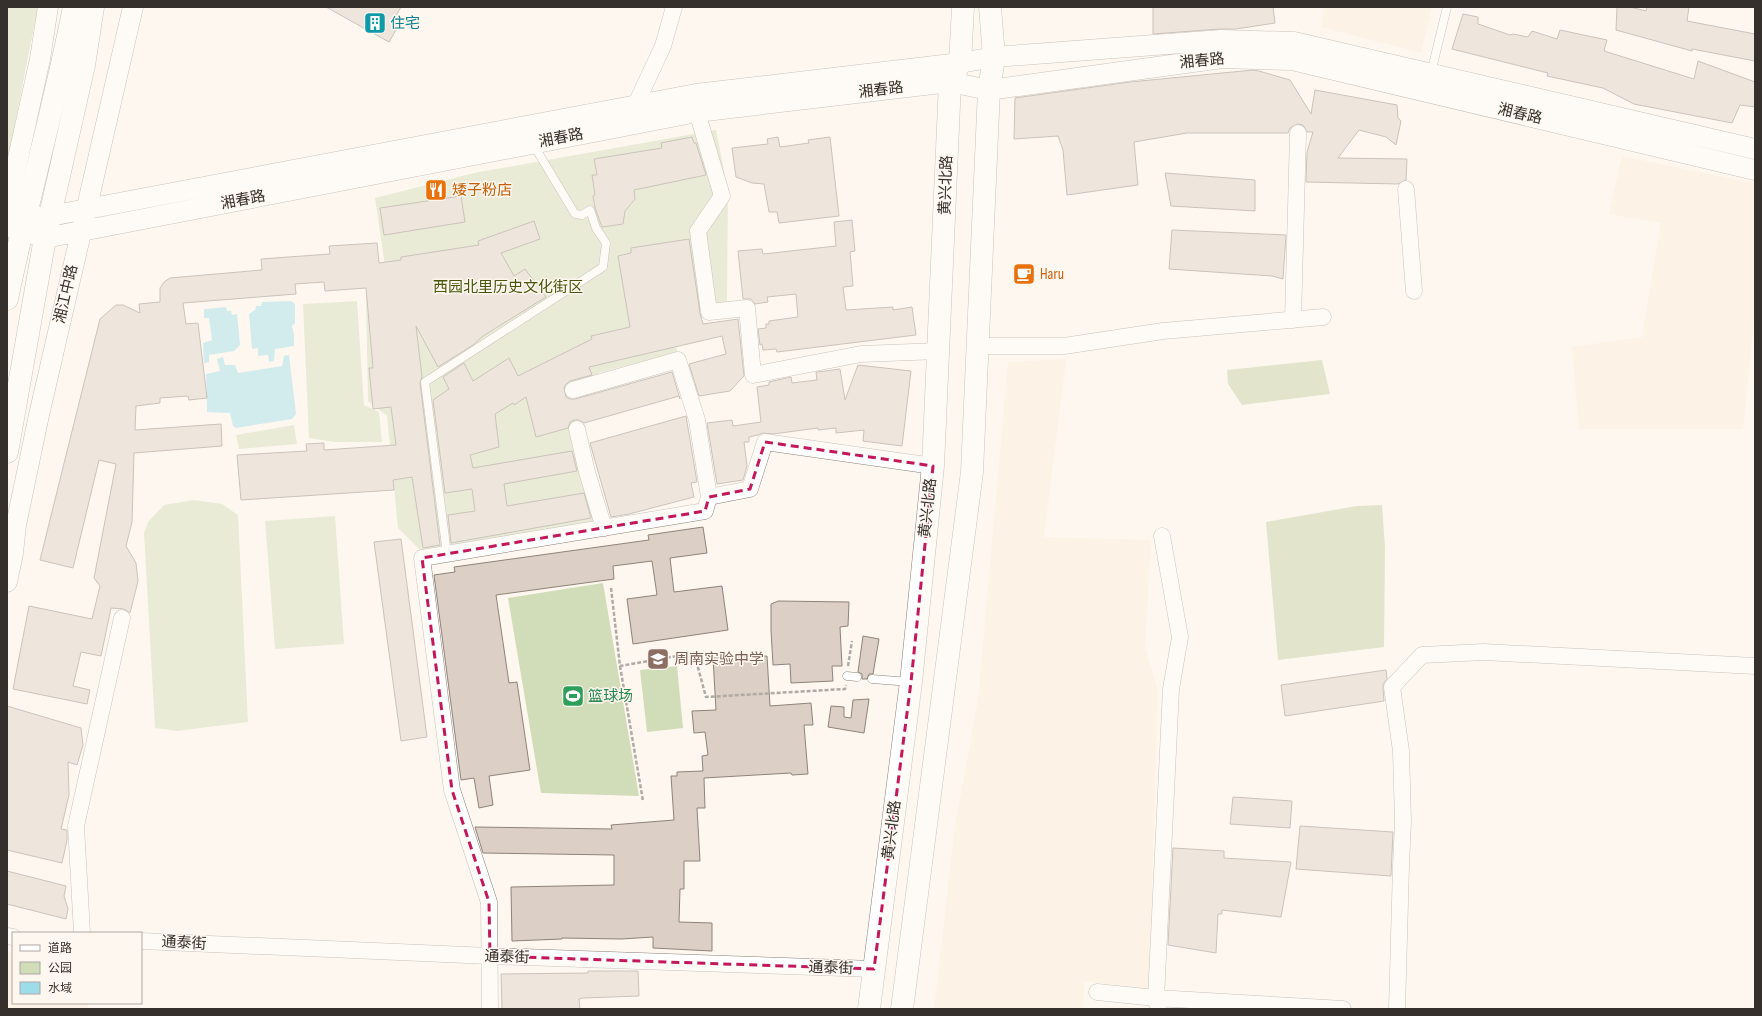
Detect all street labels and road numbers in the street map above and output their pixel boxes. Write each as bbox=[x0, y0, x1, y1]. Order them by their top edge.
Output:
street label: 湘春路 bbox=[1179, 49, 1225, 73]
street label: 湘春路 bbox=[858, 78, 904, 102]
street label: 湘春路 bbox=[1496, 100, 1544, 128]
street label: 湘春路 bbox=[537, 124, 585, 152]
street label: 黄兴北路 bbox=[935, 155, 957, 215]
street label: 湘春路 bbox=[219, 186, 267, 214]
street label: 湘江中路 bbox=[50, 263, 82, 325]
street label: 黄兴北路 bbox=[915, 477, 941, 539]
street label: 黄兴北路 bbox=[879, 799, 905, 861]
street label: 通泰街 bbox=[161, 932, 207, 954]
street label: 通泰街 bbox=[484, 947, 530, 967]
street label: 通泰街 bbox=[808, 958, 854, 978]

